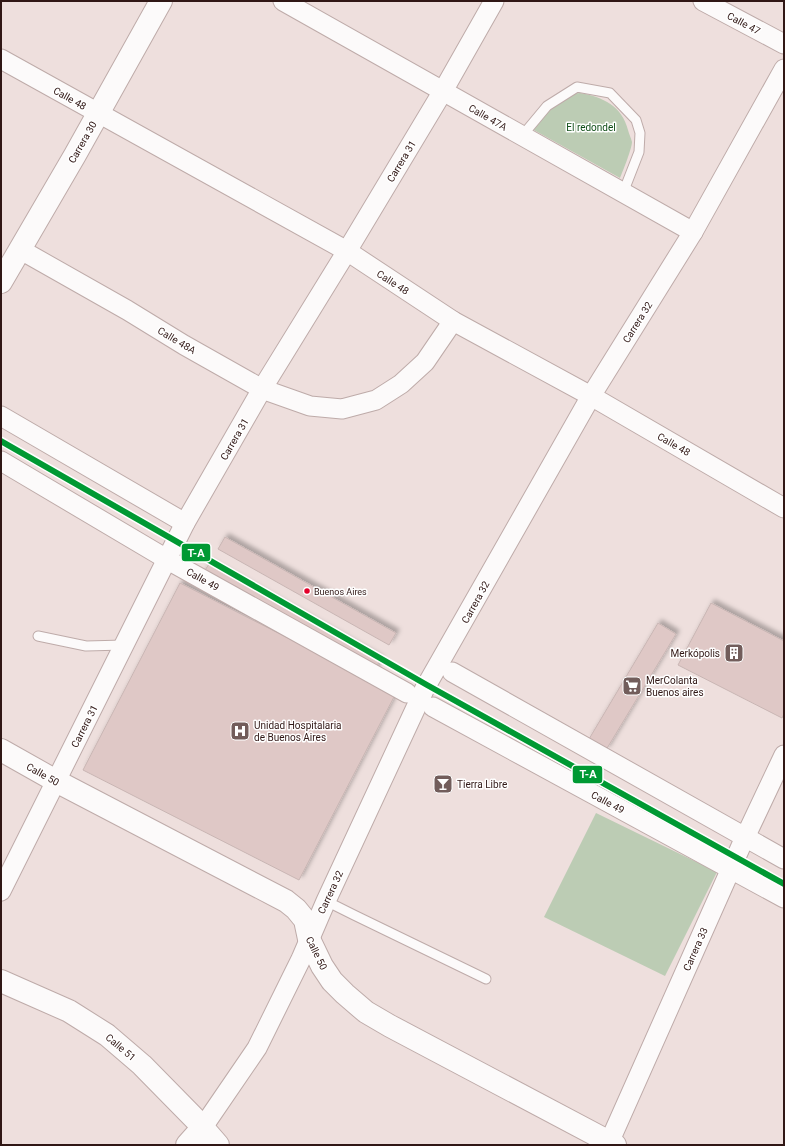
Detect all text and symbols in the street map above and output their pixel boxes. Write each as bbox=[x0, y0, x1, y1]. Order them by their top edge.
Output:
street label: Calle 47 bbox=[725, 10, 762, 37]
street label: Calle 48 bbox=[51, 85, 88, 112]
street label: Calle 47A bbox=[467, 102, 509, 133]
street label: Carrera 30 bbox=[66, 119, 99, 165]
park label: El redondel bbox=[566, 122, 616, 133]
street label: Carrera 31 bbox=[385, 139, 418, 184]
street label: Calle 48 bbox=[375, 268, 411, 297]
street label: Carrera 32 bbox=[620, 299, 655, 345]
street label: Calle 48A bbox=[156, 325, 198, 356]
street label: Carrera 31 bbox=[218, 416, 251, 462]
street label: Calle 48 bbox=[655, 431, 692, 458]
line badge: T-A bbox=[181, 543, 211, 562]
text: T-A bbox=[187, 547, 205, 560]
street label: Calle 49 bbox=[184, 566, 221, 593]
street label: Carrera 32 bbox=[459, 579, 492, 625]
marker: Buenos Aires bbox=[302, 586, 312, 596]
place label: Buenos Aires bbox=[314, 587, 367, 597]
building icon: Merkópolis bbox=[723, 642, 745, 664]
place label: Merkópolis bbox=[670, 648, 720, 659]
supermarket icon: MerColanta Buenos aires bbox=[621, 675, 643, 697]
place label: MerColanta Buenos aires bbox=[646, 675, 704, 698]
street label: Carrera 31 bbox=[69, 703, 100, 749]
hospital icon: Unidad Hospitalaria de Buenos Aires bbox=[229, 720, 251, 742]
place label: Unidad Hospitalaria de Buenos Aires bbox=[254, 720, 342, 743]
street label: Calle 50 bbox=[24, 761, 61, 788]
line badge: T-A bbox=[572, 765, 603, 784]
text: T-A bbox=[579, 768, 597, 781]
bar icon: Tierra Libre bbox=[432, 773, 454, 795]
place label: Tierra Libre bbox=[457, 779, 507, 790]
street label: Calle 49 bbox=[589, 789, 626, 816]
street label: Carrera 32 bbox=[316, 869, 345, 916]
street label: Carrera 33 bbox=[681, 926, 710, 973]
street label: Calle 50 bbox=[304, 935, 330, 972]
street label: Calle 51 bbox=[103, 1032, 138, 1063]

